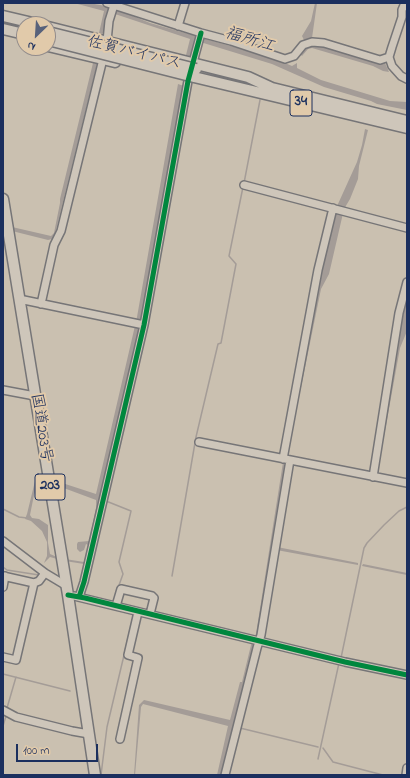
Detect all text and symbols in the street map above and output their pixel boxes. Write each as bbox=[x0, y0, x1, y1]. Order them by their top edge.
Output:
north arrow bbox=[16, 16, 56, 56]
water label: 福所江 bbox=[222, 24, 276, 58]
street label: 佐賀バイパス bbox=[85, 33, 183, 75]
text: N bbox=[25, 37, 38, 55]
road number: 34 bbox=[290, 90, 312, 116]
street label: 国道203号 bbox=[25, 392, 55, 464]
road number: 203 bbox=[35, 474, 65, 500]
scale bar bbox=[18, 736, 100, 762]
text: 100 m bbox=[23, 742, 50, 760]

